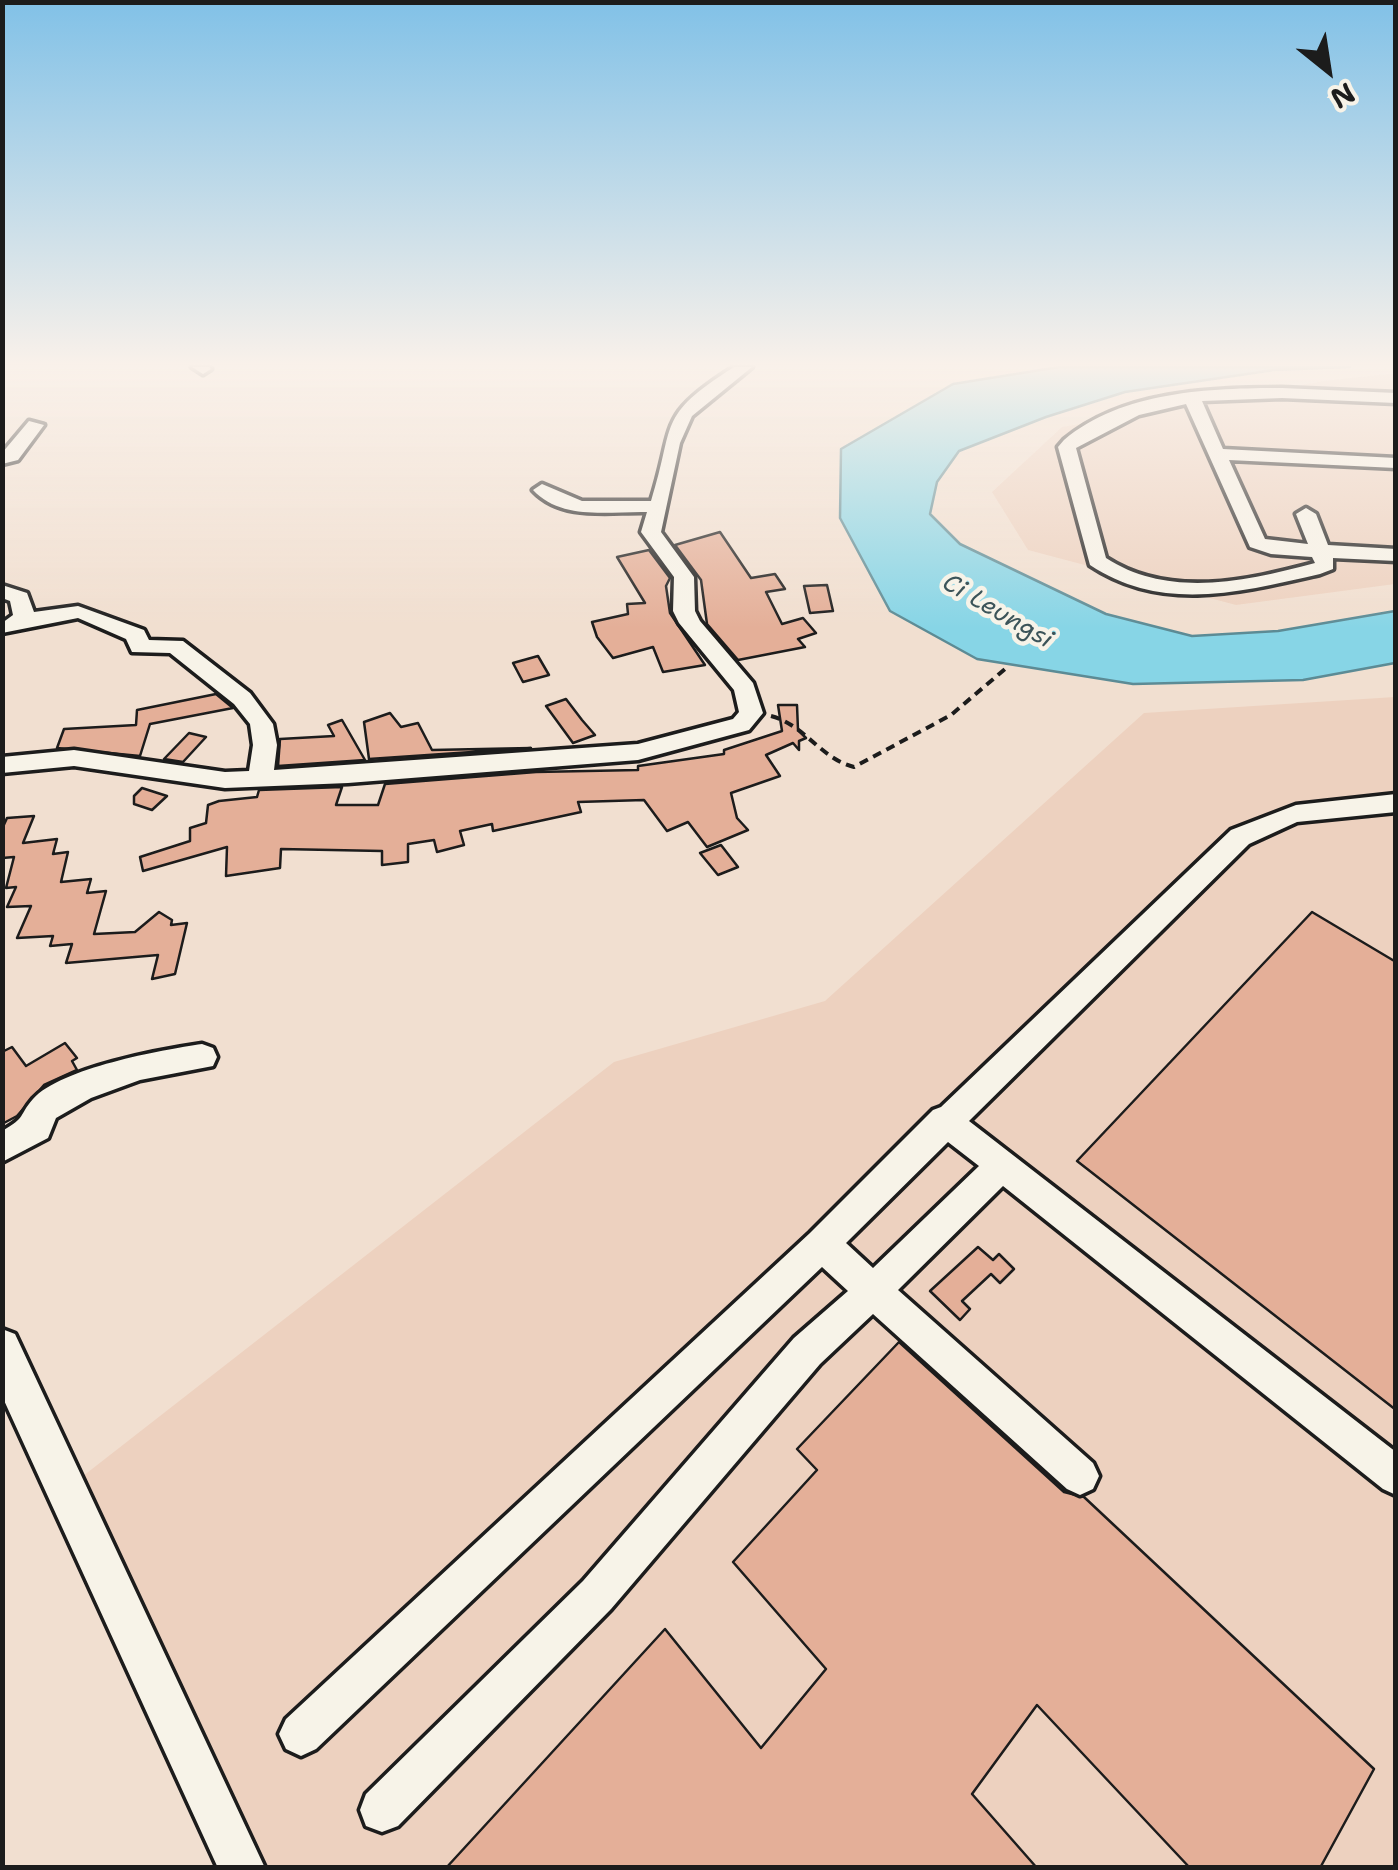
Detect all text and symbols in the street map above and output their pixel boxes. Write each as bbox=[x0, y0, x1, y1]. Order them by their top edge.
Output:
north arrow bbox=[1278, 20, 1378, 120]
text: N bbox=[1324, 74, 1362, 118]
water label: Ci Leungsi bbox=[936, 568, 1058, 656]

